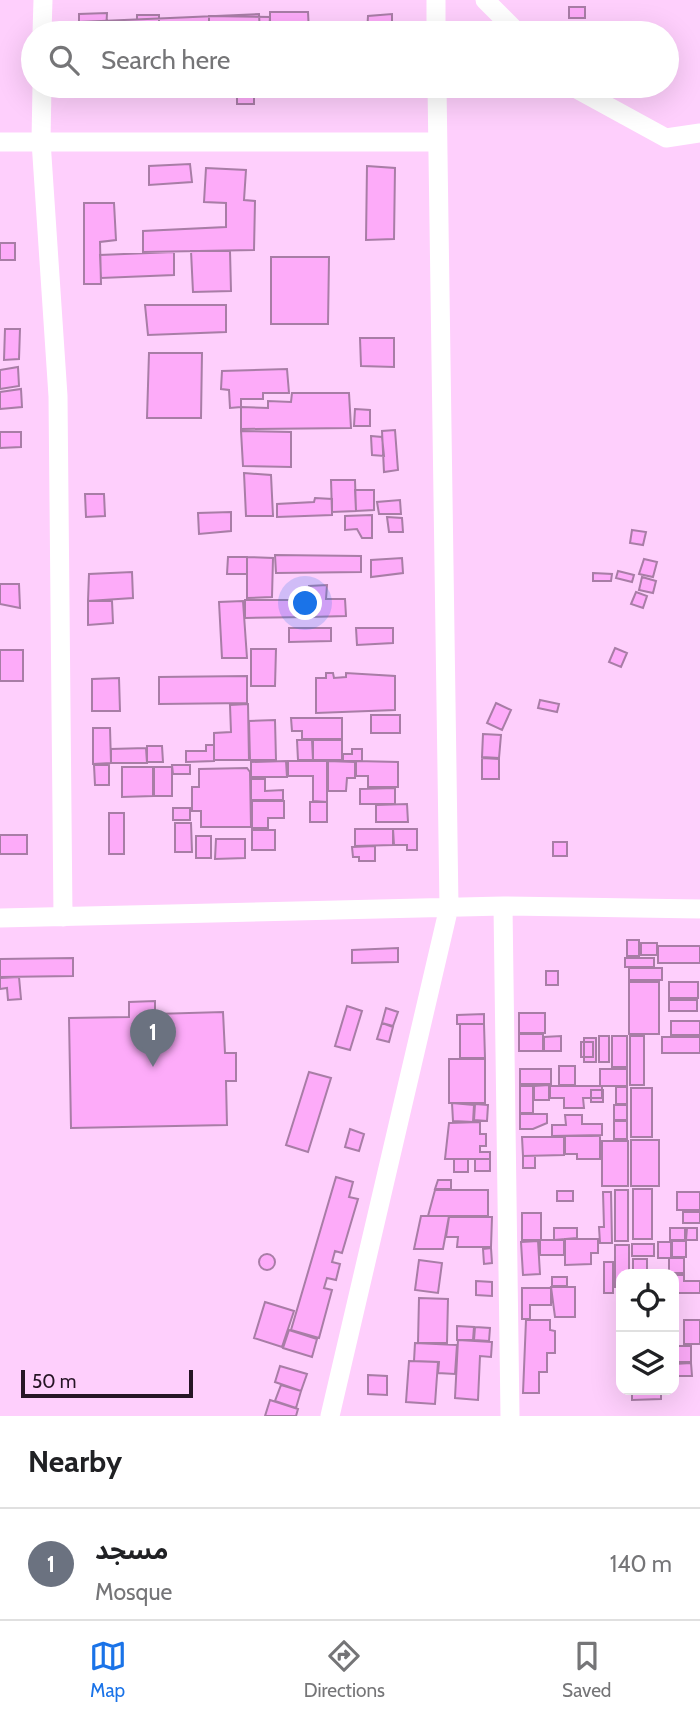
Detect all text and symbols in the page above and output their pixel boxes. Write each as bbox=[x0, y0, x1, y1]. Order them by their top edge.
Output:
search box bbox=[21, 21, 679, 98]
icon: search bbox=[45, 41, 83, 79]
text: Search here bbox=[101, 44, 230, 76]
your location bbox=[288, 586, 322, 620]
pin: 1 bbox=[130, 1009, 176, 1067]
map controls bbox=[616, 1269, 679, 1395]
button: locate bbox=[616, 1269, 679, 1332]
button: layers bbox=[616, 1332, 679, 1395]
scale bar bbox=[21, 1367, 192, 1399]
text: 50 m bbox=[32, 1370, 76, 1393]
text: Nearby bbox=[28, 1443, 122, 1480]
text: مسجد bbox=[95, 1534, 168, 1566]
text: 1 bbox=[47, 1550, 55, 1578]
text: 140 m bbox=[610, 1550, 672, 1578]
text: Mosque bbox=[95, 1578, 172, 1606]
tab: Map bbox=[89, 1637, 127, 1702]
tab: Directions bbox=[304, 1637, 385, 1702]
tab: Saved bbox=[562, 1637, 611, 1702]

